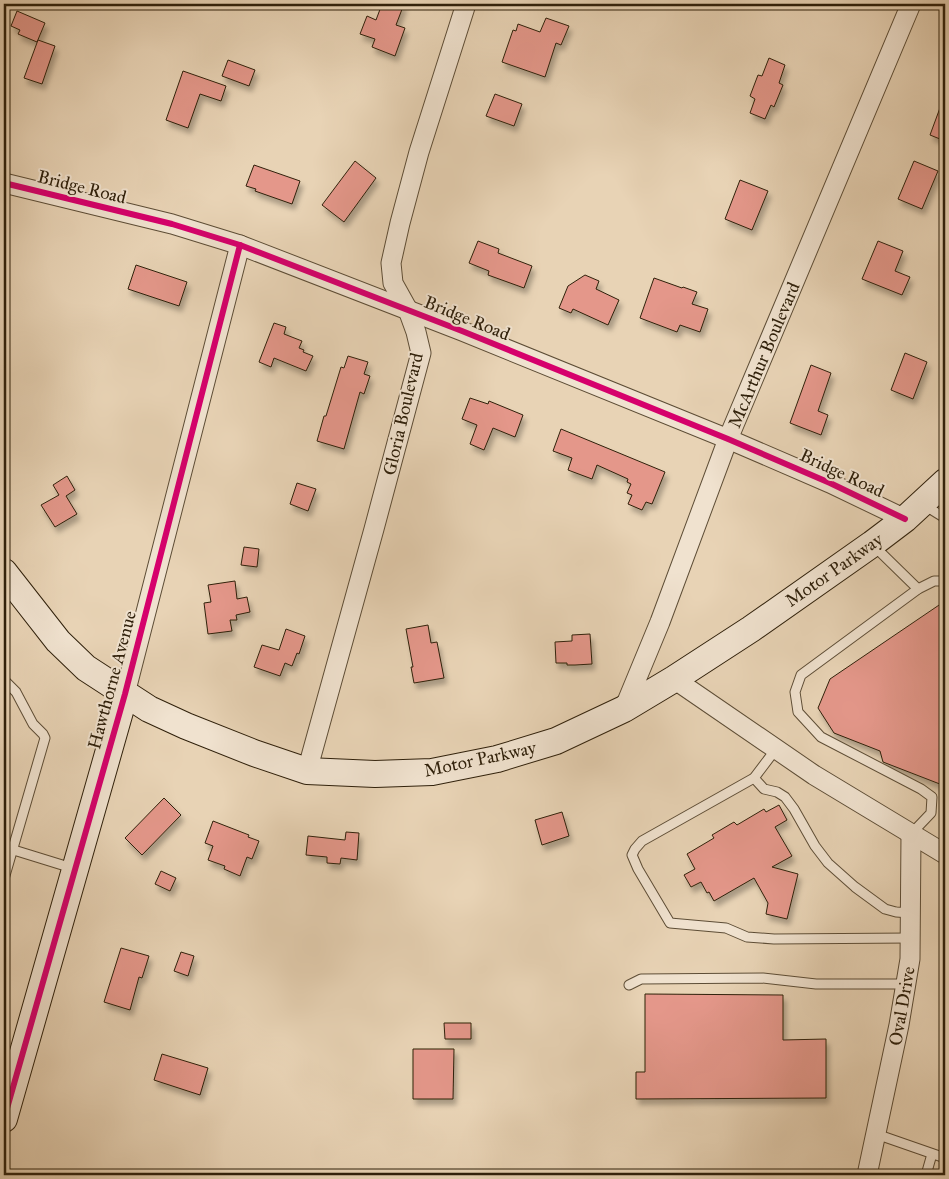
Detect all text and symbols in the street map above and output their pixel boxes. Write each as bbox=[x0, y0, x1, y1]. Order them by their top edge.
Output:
street label: Bridge Road bbox=[35, 165, 129, 210]
street label: McArthur Boulevard bbox=[723, 279, 805, 431]
street label: Bridge Road bbox=[420, 291, 513, 346]
street label: Gloria Boulevard bbox=[378, 351, 428, 477]
street label: Bridge Road bbox=[796, 444, 888, 503]
street label: Motor Parkway bbox=[781, 528, 887, 612]
street label: Hawthorne Avenue bbox=[83, 608, 141, 752]
street label: Motor Parkway bbox=[422, 736, 538, 782]
street label: Oval Drive bbox=[884, 965, 920, 1047]

